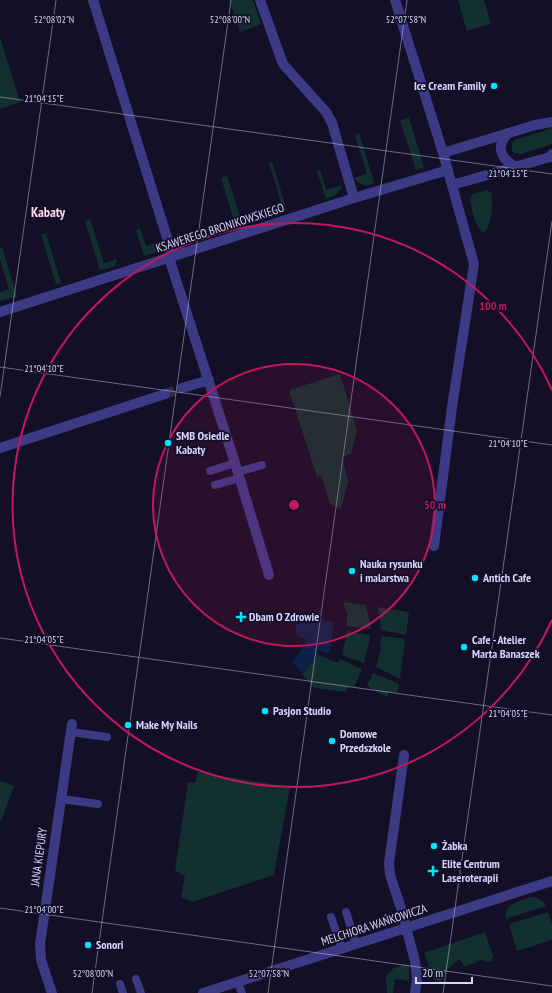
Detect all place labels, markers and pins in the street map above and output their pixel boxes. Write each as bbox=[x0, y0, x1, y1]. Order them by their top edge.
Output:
place label: Ice Cream Family bbox=[414, 78, 486, 93]
marker: Ice Cream Family bbox=[489, 81, 499, 91]
place label: SMB Osiedle Kabaty bbox=[176, 428, 230, 457]
marker: SMB Osiedle Kabaty bbox=[163, 438, 173, 448]
centre of rings bbox=[287, 498, 301, 512]
place label: Nauka rysunku i malarstwa bbox=[360, 556, 423, 585]
marker: Nauka rysunku i malarstwa bbox=[347, 566, 357, 576]
place label: Antich Cafe bbox=[482, 570, 531, 585]
marker: Antich Cafe bbox=[470, 573, 480, 583]
place label: Dbam O Zdrowie bbox=[249, 609, 319, 624]
marker: Dbam O Zdrowie bbox=[236, 612, 246, 622]
place label: Cafe - Atelier Marta Banaszek bbox=[472, 632, 540, 661]
marker: Cafe - Atelier Marta Banaszek bbox=[459, 642, 469, 652]
place label: Pasjon Studio bbox=[273, 703, 332, 718]
marker: Pasjon Studio bbox=[260, 706, 270, 716]
place label: Make My Nails bbox=[136, 717, 197, 732]
marker: Make My Nails bbox=[123, 720, 133, 730]
place label: Domowe Przedszkole bbox=[340, 726, 391, 755]
marker: Domowe Przedszkole bbox=[327, 736, 337, 746]
place label: Żabka bbox=[442, 838, 467, 853]
marker: Żabka bbox=[429, 841, 439, 851]
place label: Elite Centrum Laseroterapii bbox=[442, 856, 500, 885]
marker: Elite Centrum Laseroterapii bbox=[427, 865, 439, 877]
place label: Sonori bbox=[96, 937, 124, 952]
marker: Sonori bbox=[83, 940, 93, 950]

